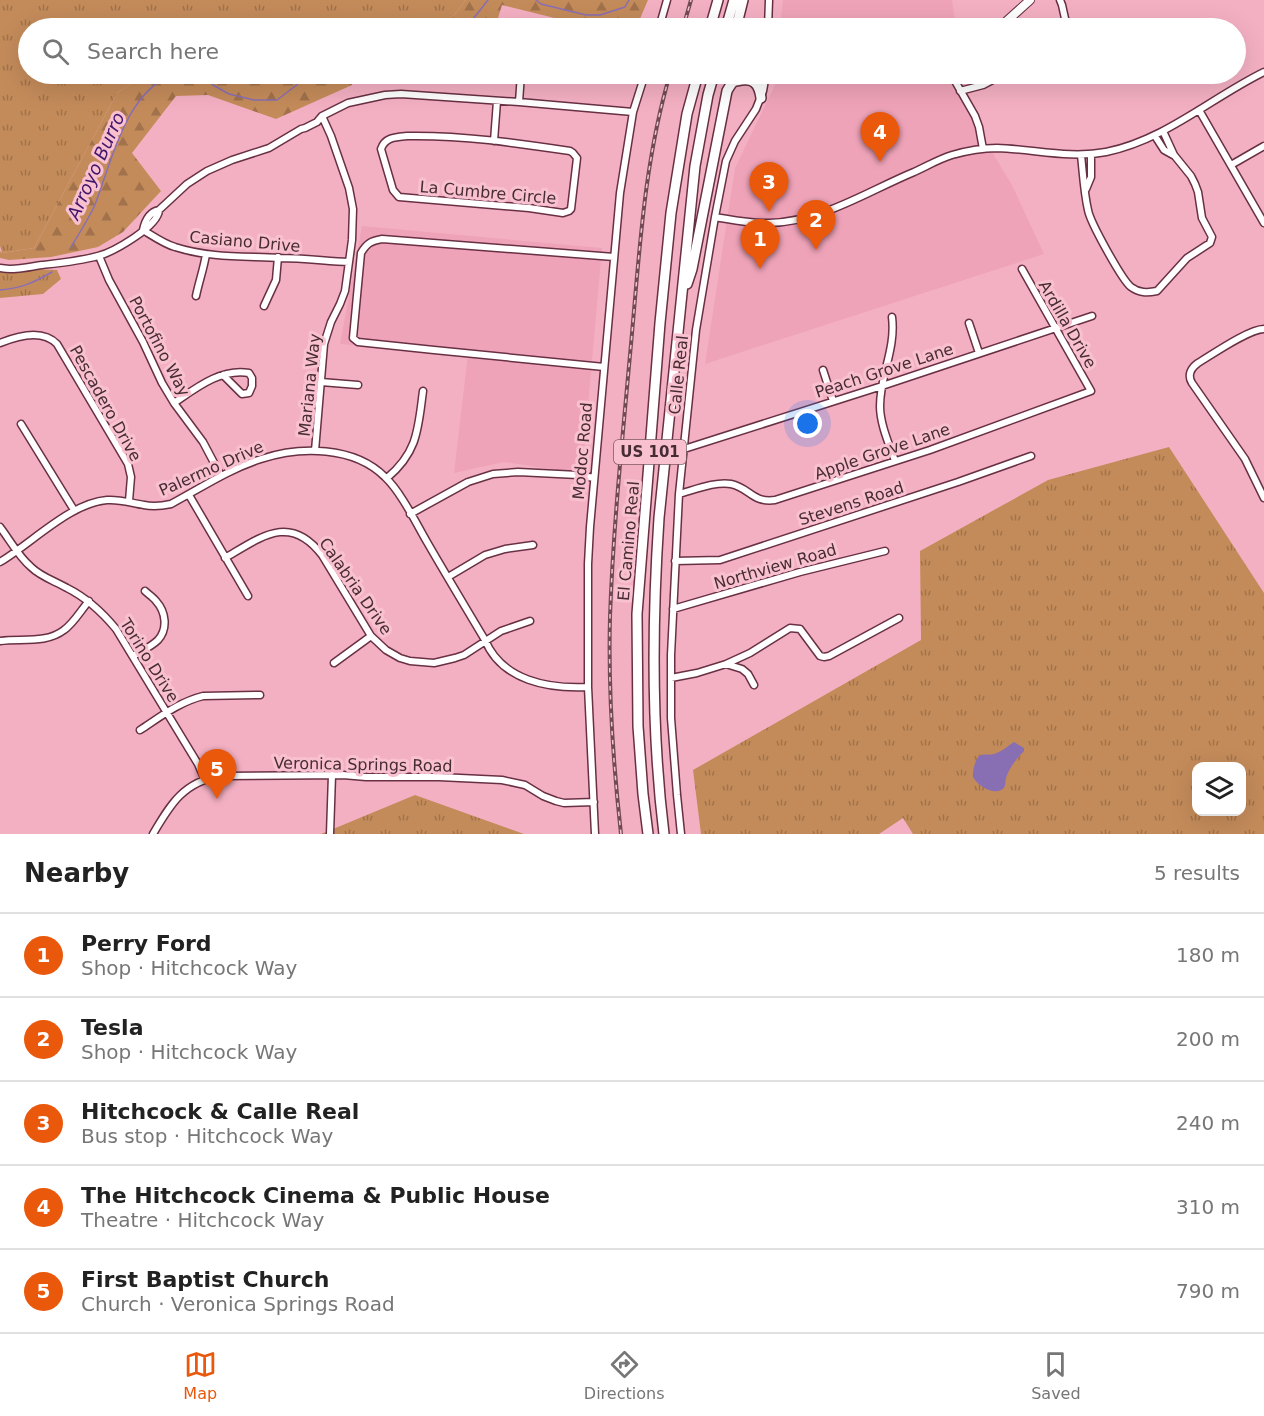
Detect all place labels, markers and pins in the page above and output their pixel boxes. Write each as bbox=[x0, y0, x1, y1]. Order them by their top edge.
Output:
pin: 4 bbox=[860, 112, 900, 162]
pin: 3 bbox=[750, 162, 788, 212]
pin: 2 bbox=[796, 200, 836, 250]
pin: 1 bbox=[740, 220, 780, 269]
pin: 5 bbox=[198, 750, 236, 799]

